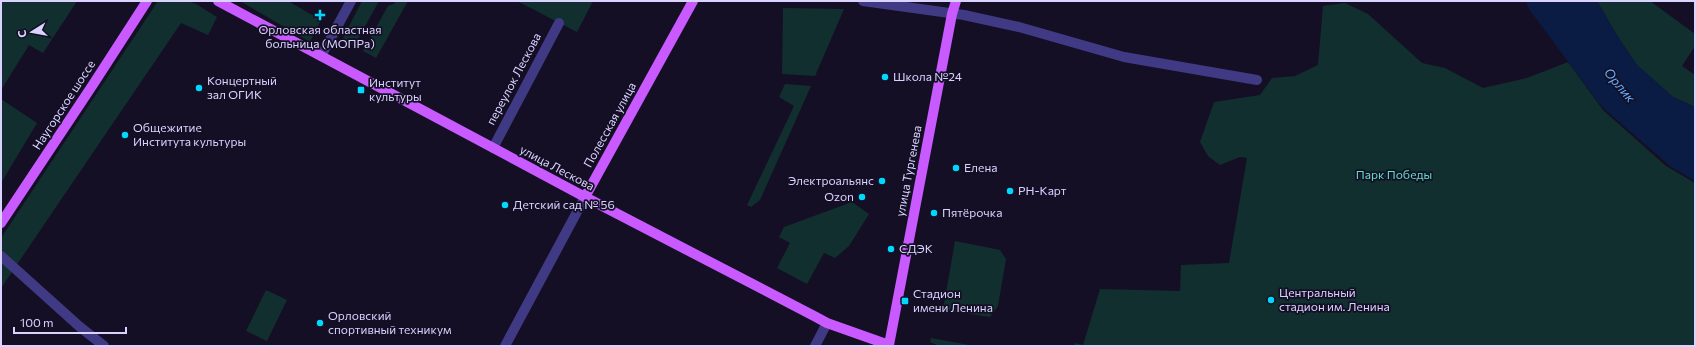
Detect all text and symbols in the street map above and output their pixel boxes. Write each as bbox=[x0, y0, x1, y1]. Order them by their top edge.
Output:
marker: Орловская областная больница (МОПРа) bbox=[314, 9, 326, 21]
north arrow bbox=[12, 12, 52, 52]
place label: Орловская областная больница (МОПРа) bbox=[259, 22, 381, 50]
text: С bbox=[15, 29, 29, 39]
street label: переулок Лескова bbox=[483, 30, 543, 127]
street label: Наугорское шоссе bbox=[29, 57, 97, 152]
water label: Орлик bbox=[1601, 64, 1640, 106]
place label: Школа №24 bbox=[893, 69, 962, 83]
marker: Школа №24 bbox=[880, 72, 890, 82]
place label: Концертный зал ОГИК bbox=[207, 73, 277, 101]
place label: Институт культуры bbox=[369, 75, 422, 103]
street label: Полесская улица bbox=[580, 79, 638, 170]
marker: Концертный зал ОГИК bbox=[194, 83, 204, 93]
marker: Институт культуры bbox=[356, 85, 366, 95]
place label: Общежитие Института культуры bbox=[133, 120, 246, 148]
street label: улица Тургенева bbox=[892, 124, 924, 218]
marker: Общежитие Института культуры bbox=[120, 130, 130, 140]
street label: улица Лескова bbox=[518, 142, 597, 193]
place label: Елена bbox=[964, 160, 997, 174]
marker: Елена bbox=[951, 163, 961, 173]
park label: Парк Победы bbox=[1356, 167, 1432, 181]
place label: Электроальянс bbox=[788, 173, 874, 187]
marker: Электроальянс bbox=[877, 176, 887, 186]
place label: РН-Карт bbox=[1018, 183, 1067, 197]
marker: РН-Карт bbox=[1005, 186, 1015, 196]
place label: Ozon bbox=[824, 189, 854, 203]
marker: Ozon bbox=[857, 192, 867, 202]
place label: Детский сад № 56 bbox=[513, 197, 615, 211]
marker: Детский сад № 56 bbox=[500, 200, 510, 210]
place label: Пятёрочка bbox=[942, 205, 1002, 219]
marker: Пятёрочка bbox=[929, 208, 939, 218]
place label: СДЭК bbox=[899, 241, 933, 255]
marker: СДЭК bbox=[886, 244, 896, 254]
place label: Центральный стадион им. Ленина bbox=[1279, 285, 1390, 313]
place label: Стадион имени Ленина bbox=[913, 286, 993, 314]
marker: Центральный стадион им. Ленина bbox=[1266, 295, 1276, 305]
marker: Стадион имени Ленина bbox=[900, 296, 910, 306]
place label: Орловский спортивный техникум bbox=[328, 308, 452, 336]
scale bar bbox=[14, 309, 126, 335]
text: 100 m bbox=[20, 315, 54, 329]
marker: Орловский спортивный техникум bbox=[315, 318, 325, 328]

